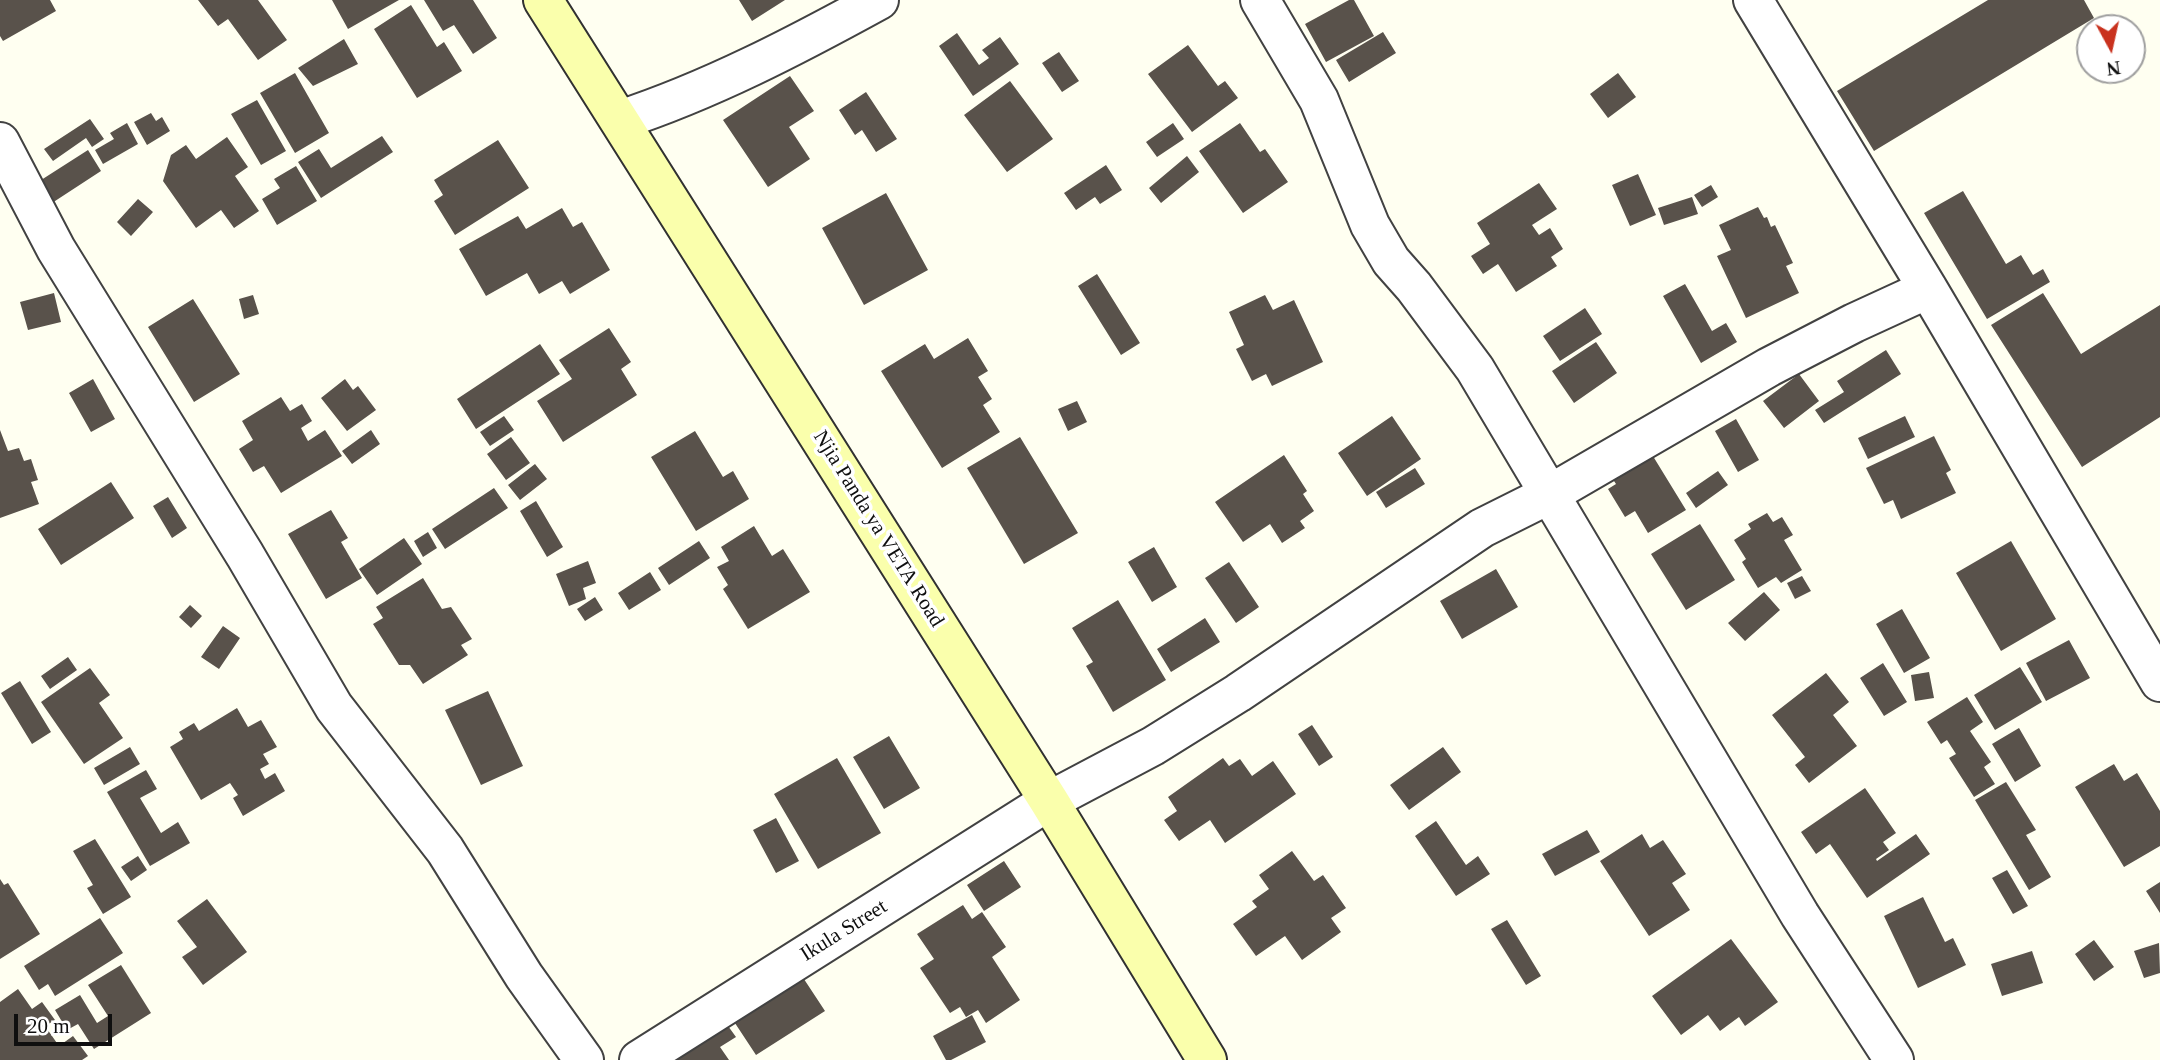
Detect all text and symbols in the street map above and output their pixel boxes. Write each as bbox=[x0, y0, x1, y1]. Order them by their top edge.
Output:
north arrow bbox=[2076, 14, 2146, 84]
text: N bbox=[2105, 57, 2122, 80]
street label: Njia Panda ya VETA Road bbox=[807, 426, 949, 632]
street label: Ikula Street bbox=[796, 895, 892, 967]
scale bar bbox=[18, 1000, 116, 1044]
text: 20 m bbox=[27, 1014, 70, 1038]

